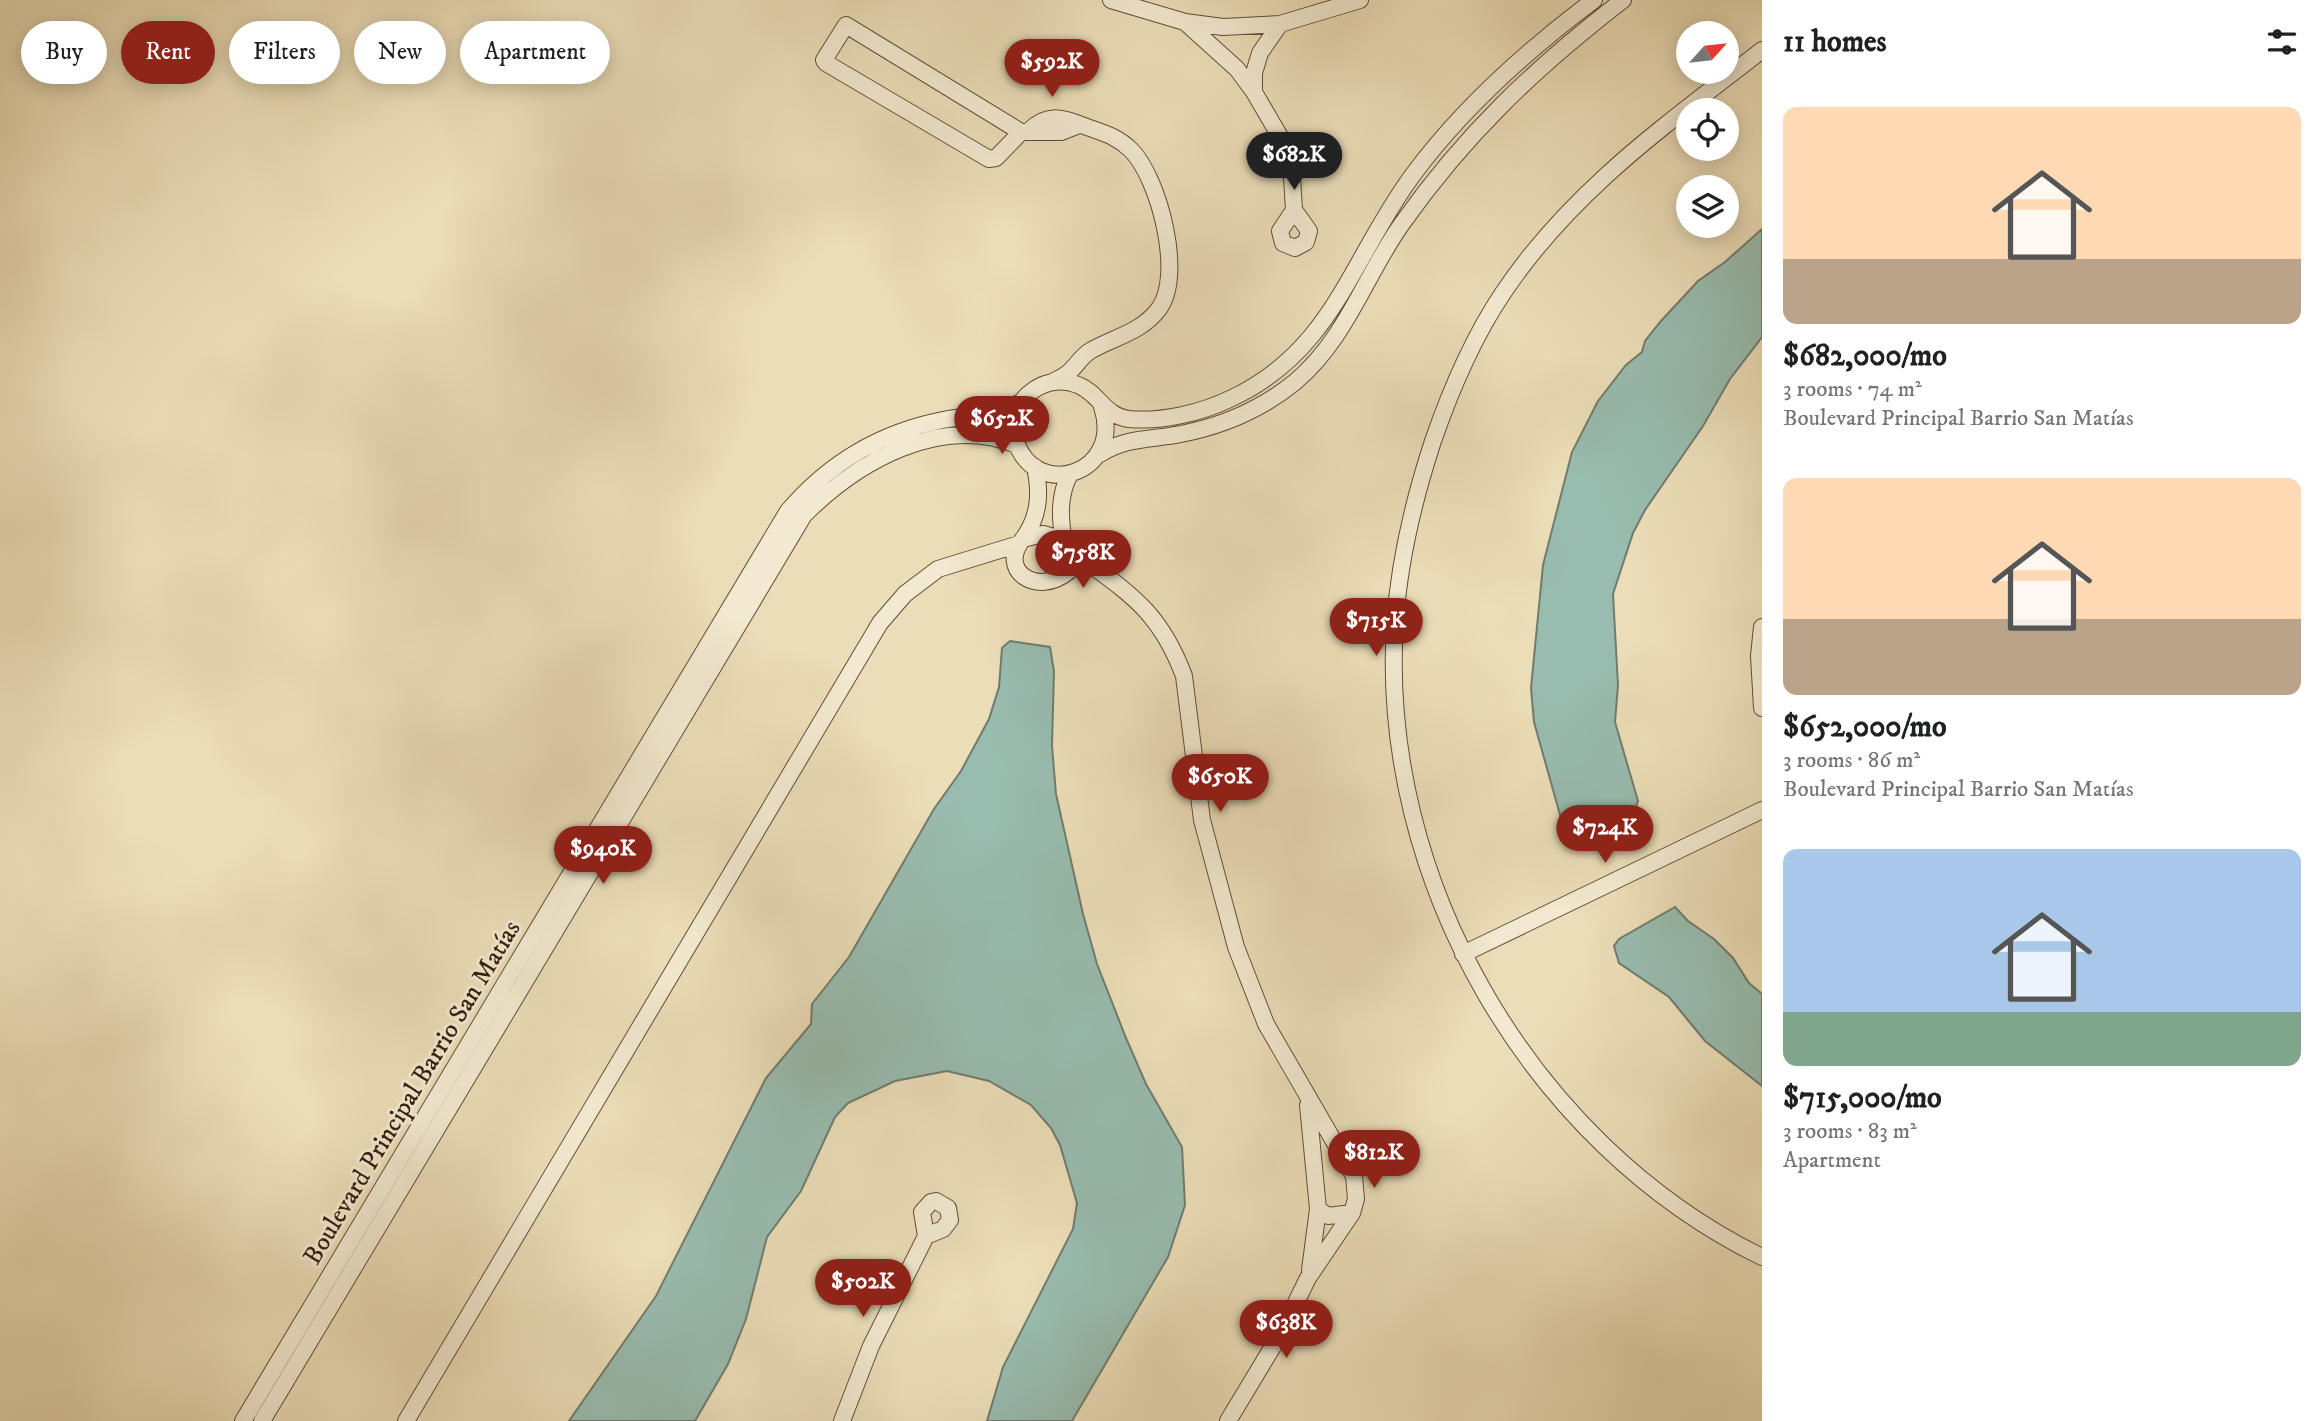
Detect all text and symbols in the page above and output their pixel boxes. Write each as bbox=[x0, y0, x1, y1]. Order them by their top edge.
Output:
chip: Buy bbox=[21, 21, 107, 84]
chip: Rent bbox=[121, 21, 215, 84]
chip: Filters bbox=[229, 21, 340, 84]
chip: New bbox=[354, 21, 446, 84]
chip: Apartment bbox=[460, 21, 610, 84]
north arrow bbox=[1676, 21, 1740, 84]
map controls bbox=[1676, 21, 1739, 238]
icon: filters bbox=[2263, 23, 2301, 61]
text: 11 homes bbox=[1783, 24, 1887, 61]
pin: $592K bbox=[1003, 40, 1101, 99]
text: $592K bbox=[1021, 47, 1083, 76]
button: locate bbox=[1676, 98, 1739, 161]
pin: $682K bbox=[1245, 132, 1343, 192]
text: $682K bbox=[1262, 140, 1326, 169]
icon: home bbox=[1979, 152, 2105, 278]
button: layers bbox=[1676, 175, 1739, 238]
text: $682,000/mo bbox=[1783, 338, 1947, 375]
text: 3 rooms · 74 m² bbox=[1783, 375, 1922, 404]
pin: $652K bbox=[953, 396, 1051, 456]
text: $652K bbox=[970, 404, 1034, 433]
text: Boulevard Principal Barrio San Matías bbox=[1783, 404, 2134, 433]
icon: home bbox=[1979, 523, 2105, 649]
pin: $758K bbox=[1034, 530, 1132, 590]
text: $758K bbox=[1051, 538, 1115, 567]
pin: $715K bbox=[1327, 598, 1425, 658]
text: $715K bbox=[1346, 606, 1406, 635]
text: $652,000/mo bbox=[1783, 709, 1947, 746]
text: 3 rooms · 86 m² bbox=[1783, 746, 1920, 775]
pin: $650K bbox=[1171, 754, 1269, 814]
text: $650K bbox=[1188, 762, 1252, 791]
text: Boulevard Principal Barrio San Matías bbox=[1783, 775, 2134, 804]
pin: $724K bbox=[1556, 806, 1654, 865]
text: $724K bbox=[1572, 813, 1638, 842]
pin: $940K bbox=[554, 826, 652, 886]
text: $940K bbox=[570, 834, 636, 863]
icon: home bbox=[1979, 894, 2105, 1020]
street label: Boulevard Principal Barrio San Matías bbox=[296, 914, 528, 1271]
text: $715,000/mo bbox=[1783, 1080, 1942, 1117]
text: 3 rooms · 83 m² bbox=[1783, 1117, 1917, 1146]
pin: $812K bbox=[1325, 1130, 1423, 1190]
text: $812K bbox=[1344, 1138, 1404, 1167]
text: Apartment bbox=[1783, 1146, 1881, 1175]
pin: $502K bbox=[814, 1260, 912, 1319]
text: $502K bbox=[831, 1267, 895, 1296]
pin: $638K bbox=[1237, 1300, 1335, 1360]
text: $638K bbox=[1256, 1308, 1316, 1337]

